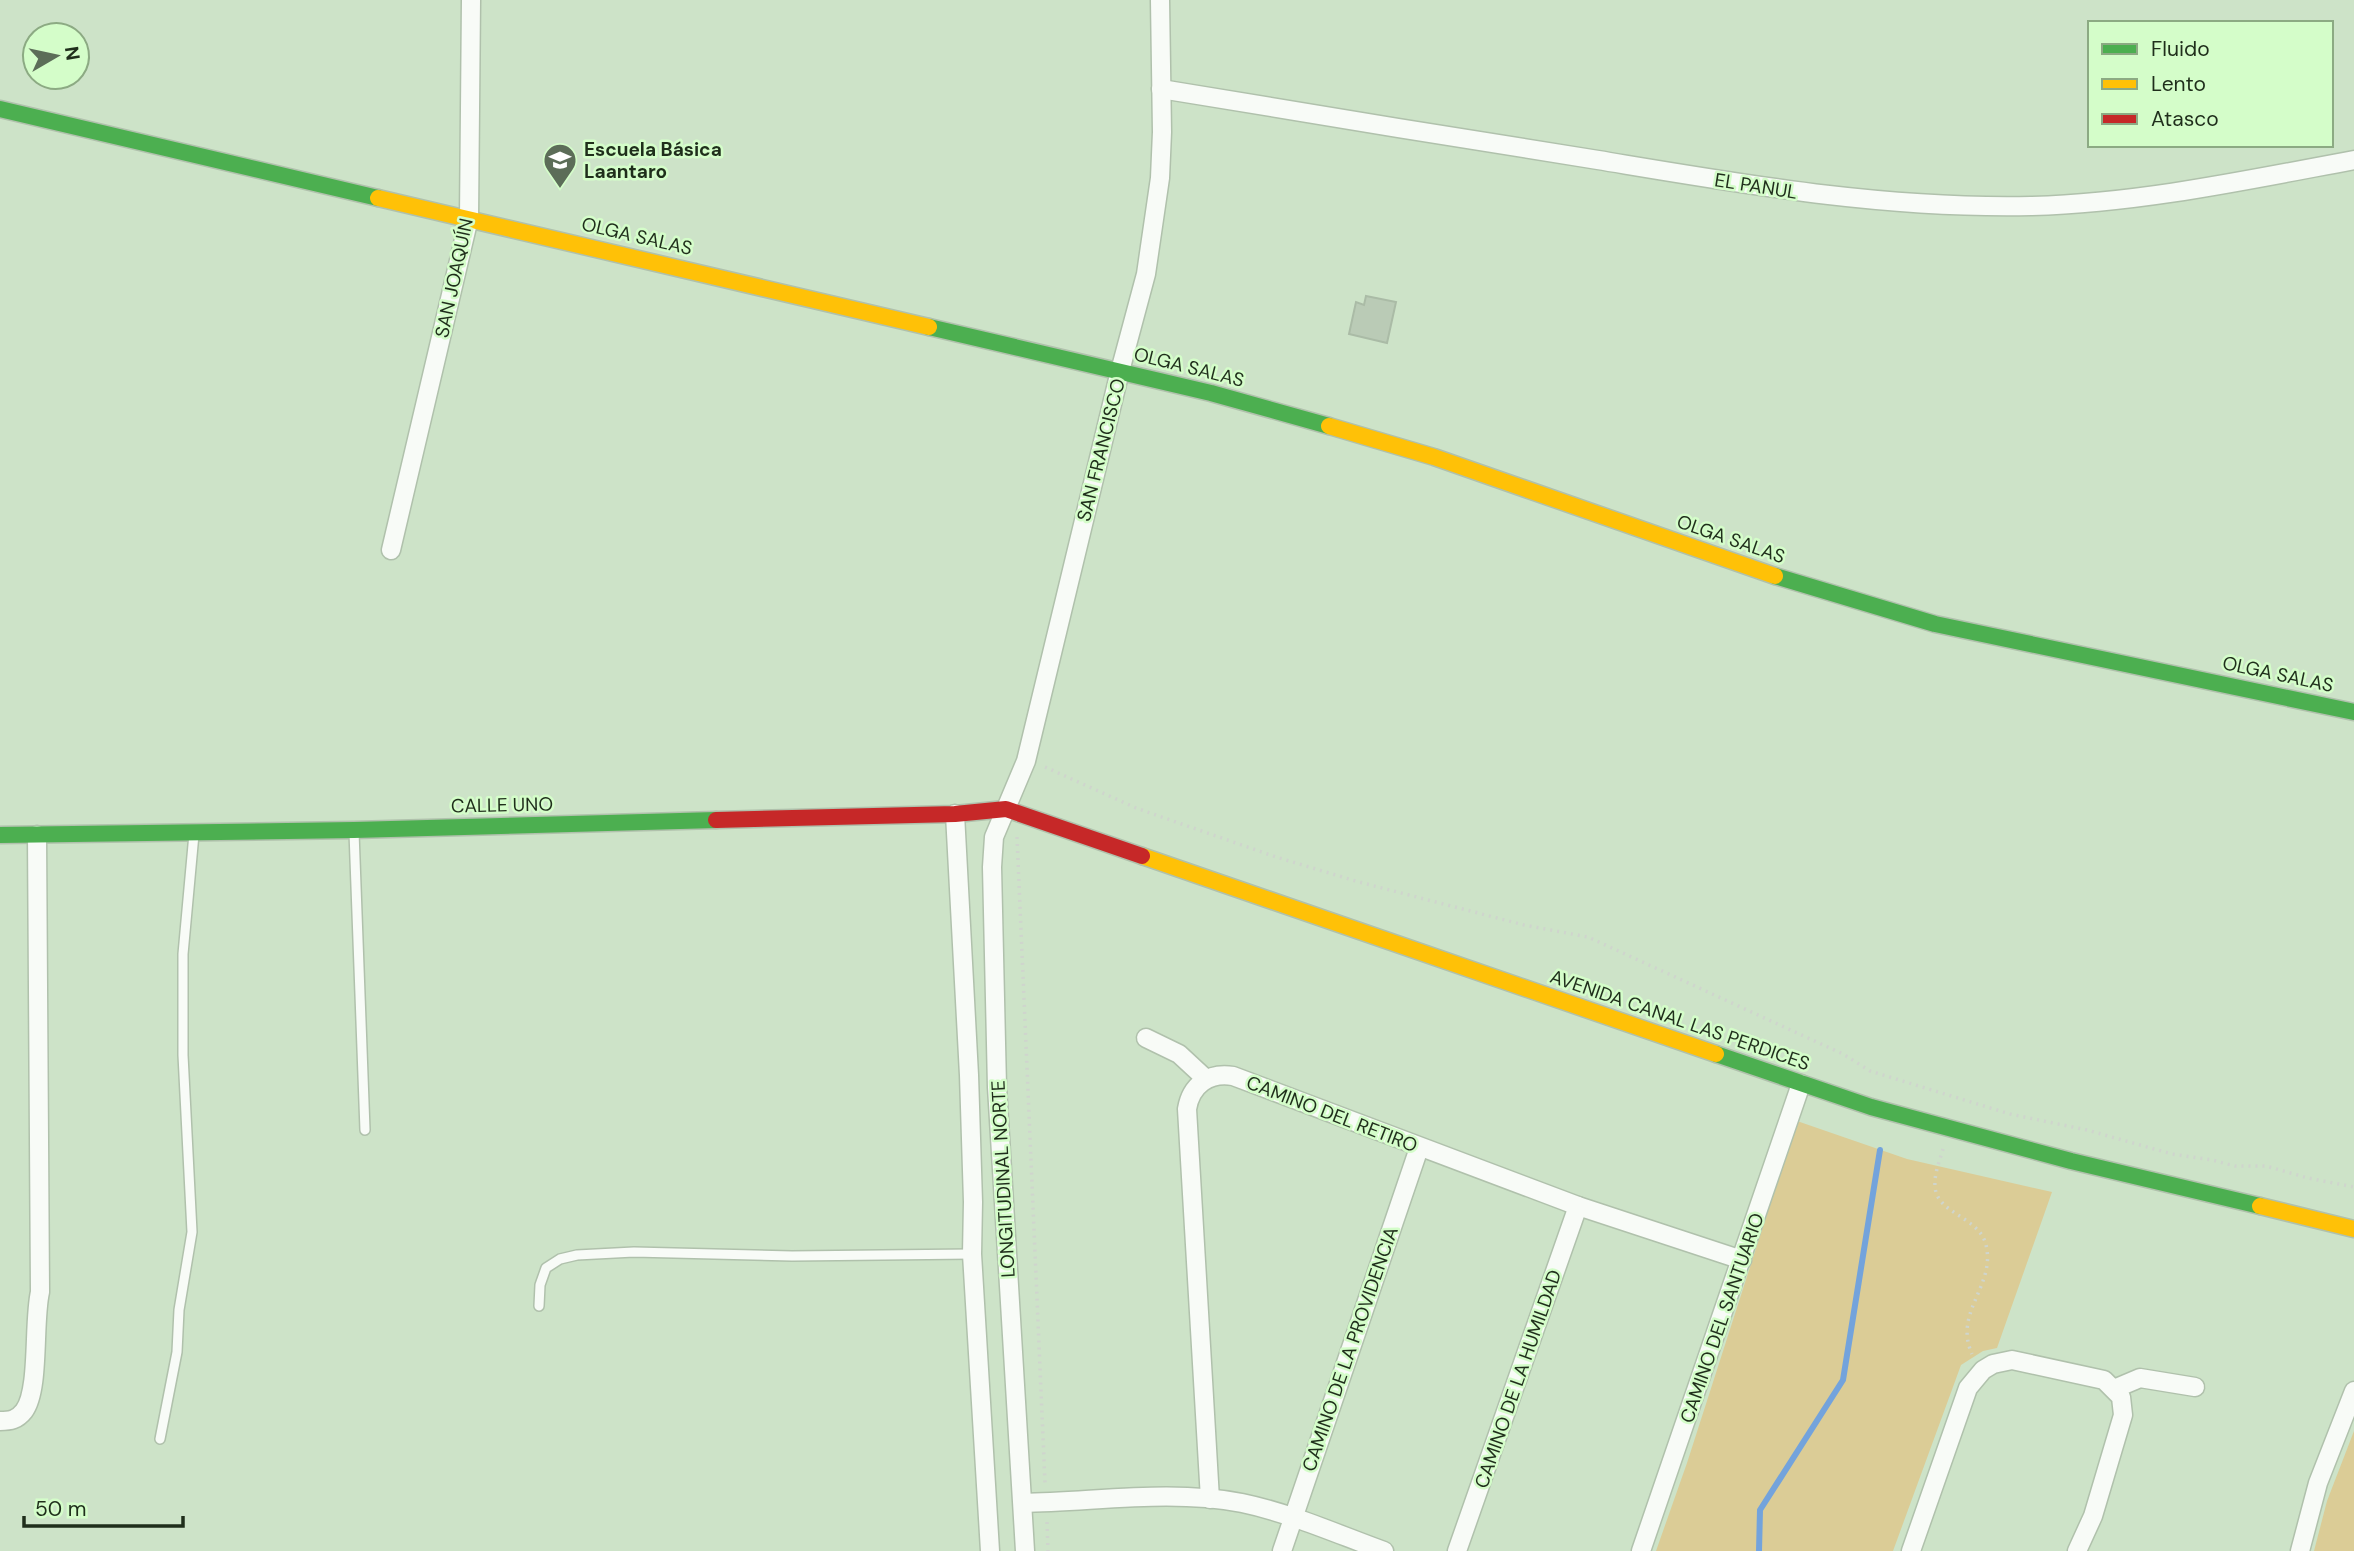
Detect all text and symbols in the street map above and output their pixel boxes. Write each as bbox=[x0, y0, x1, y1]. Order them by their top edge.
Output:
north arrow bbox=[21, 21, 91, 91]
legend bbox=[2088, 21, 2333, 147]
text: Fluido bbox=[2151, 35, 2210, 63]
text: N bbox=[59, 45, 86, 62]
text: Lento bbox=[2151, 70, 2206, 98]
text: Atasco bbox=[2151, 105, 2219, 133]
place label: Escuela Básica Laantaro bbox=[584, 137, 722, 184]
school or university icon: Escuela Básica Laantaro bbox=[541, 141, 579, 190]
street label: EL PANUL bbox=[1713, 167, 1799, 205]
street label: OLGA SALAS bbox=[579, 211, 695, 261]
street label: SAN JOAQUÍN bbox=[429, 216, 479, 340]
street label: OLGA SALAS bbox=[1131, 341, 1247, 393]
street label: SAN FRANCISCO bbox=[1071, 376, 1131, 524]
street label: OLGA SALAS bbox=[1674, 509, 1788, 569]
street label: OLGA SALAS bbox=[2220, 650, 2336, 698]
street label: CALLE UNO bbox=[451, 792, 553, 818]
street label: AVENIDA CANAL LAS PERDICES bbox=[1547, 964, 1813, 1076]
street label: CAMINO DEL RETIRO bbox=[1243, 1070, 1421, 1158]
street label: LONGITUDINAL NORTE bbox=[985, 1080, 1021, 1278]
street label: CAMINO DEL SANTUARIO bbox=[1674, 1210, 1770, 1426]
street label: CAMINO DE LA PROVIDENCIA bbox=[1296, 1223, 1404, 1475]
street label: CAMINO DE LA HUMILDAD bbox=[1469, 1266, 1567, 1492]
scale bar bbox=[24, 1484, 184, 1528]
text: 50 m bbox=[35, 1495, 86, 1523]

